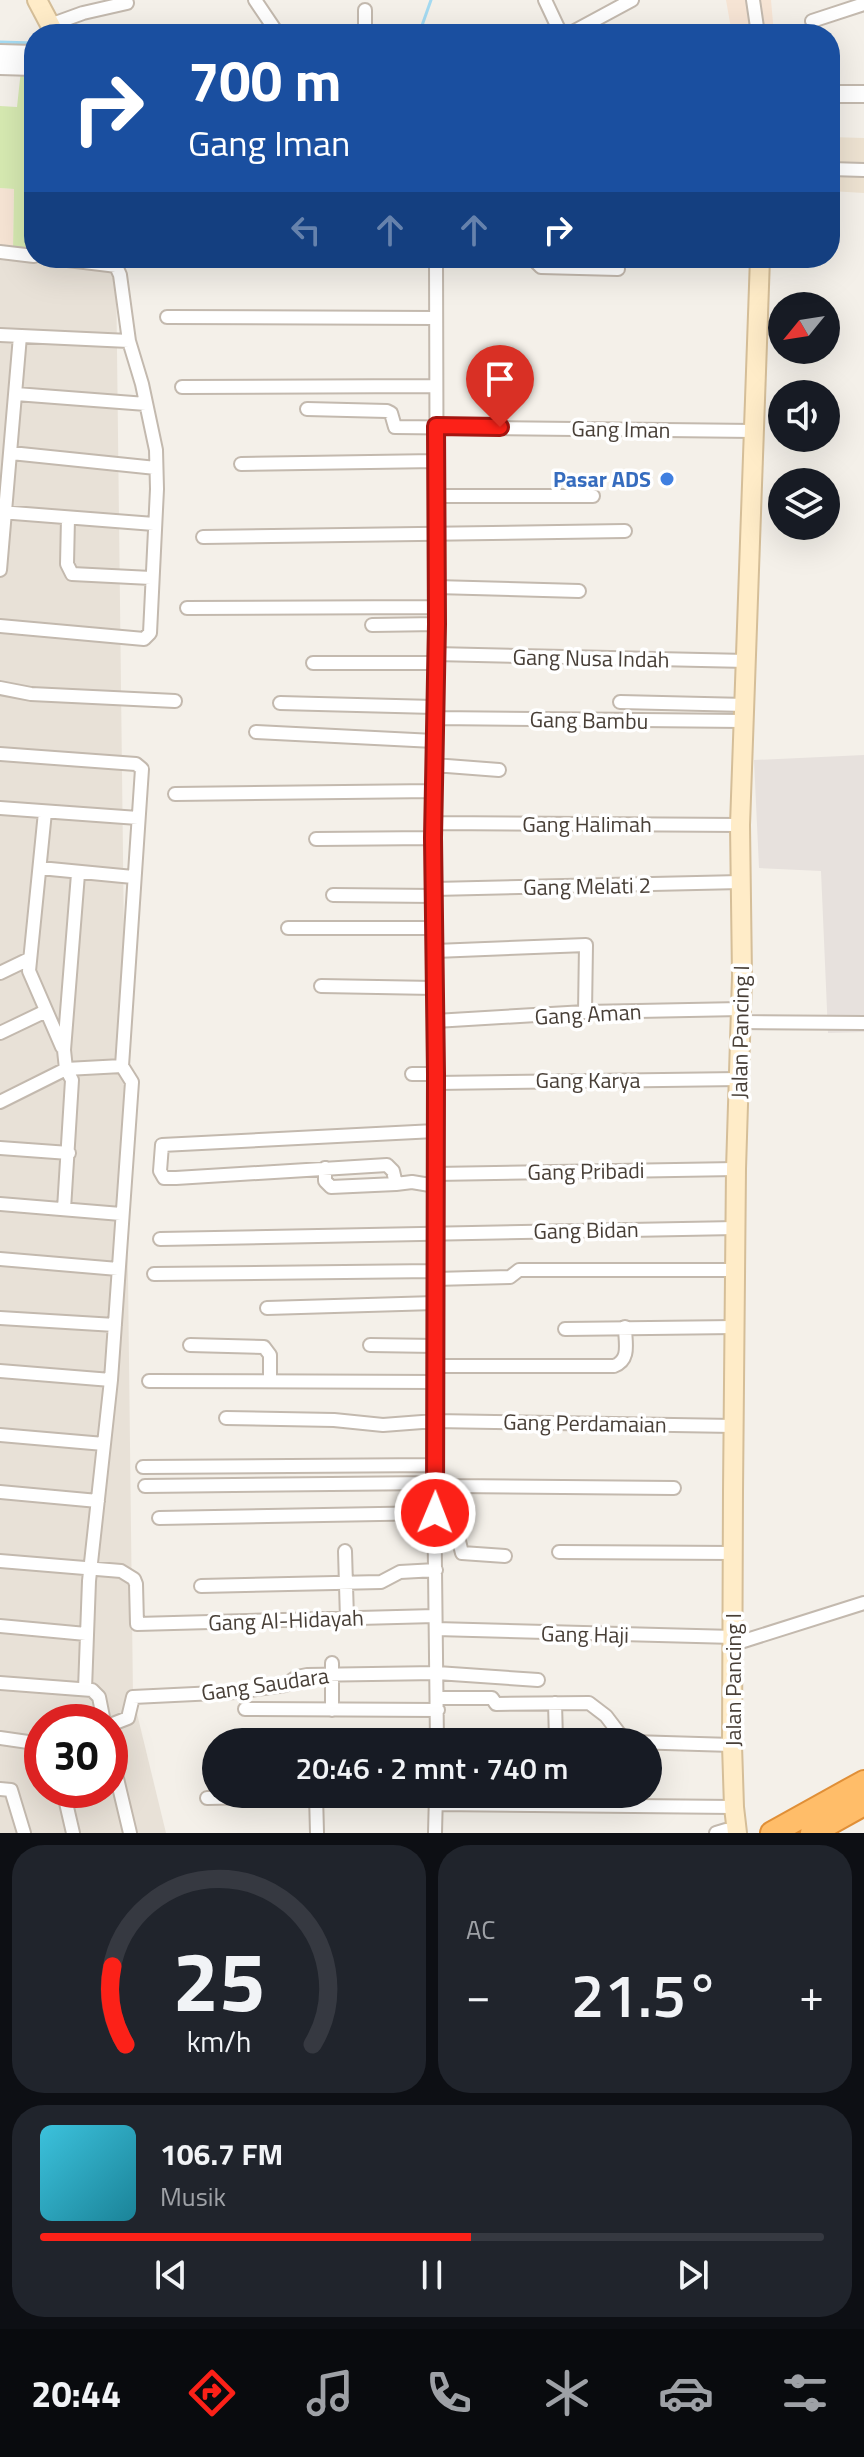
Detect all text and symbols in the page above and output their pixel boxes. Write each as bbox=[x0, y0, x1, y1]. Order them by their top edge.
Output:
text: 700 m bbox=[188, 38, 341, 123]
icon: right bbox=[56, 56, 160, 160]
text: Gang Iman bbox=[188, 115, 350, 170]
icon: left bbox=[284, 208, 328, 252]
icon: ahead bbox=[368, 208, 412, 252]
icon: ahead bbox=[452, 208, 496, 252]
icon: right bbox=[536, 208, 580, 252]
north arrow bbox=[768, 292, 840, 364]
map controls bbox=[768, 292, 840, 540]
pin bbox=[466, 345, 534, 427]
icon: arrive bbox=[478, 357, 522, 401]
button: sound bbox=[768, 380, 840, 452]
street label: Gang Iman bbox=[571, 411, 671, 447]
place label: Pasar ADS bbox=[553, 462, 651, 496]
button: layers bbox=[768, 468, 840, 540]
marker: Pasar ADS bbox=[658, 470, 676, 488]
street label: Gang Nusa Indah bbox=[512, 640, 670, 676]
street label: Gang Bambu bbox=[529, 702, 649, 738]
street label: Gang Halimah bbox=[522, 807, 652, 841]
street label: Gang Melati 2 bbox=[523, 868, 651, 904]
street label: Jalan Pancing I bbox=[722, 965, 758, 1099]
street label: Gang Aman bbox=[534, 994, 642, 1034]
street label: Gang Karya bbox=[535, 1063, 641, 1097]
street label: Gang Pribadi bbox=[527, 1153, 645, 1189]
street label: Gang Bidan bbox=[533, 1212, 639, 1248]
street label: Gang Perdamaian bbox=[503, 1405, 667, 1441]
position arrow bbox=[393, 1471, 477, 1555]
street label: Gang Al-Hidayah bbox=[208, 1600, 364, 1640]
street label: Jalan Pancing I bbox=[716, 1613, 750, 1747]
street label: Gang Haji bbox=[541, 1616, 629, 1652]
street label: Gang Saudara bbox=[199, 1658, 331, 1710]
speed limit sign: 30 bbox=[24, 1704, 128, 1808]
text: 20:46 · 2 mnt · 740 m bbox=[296, 1745, 568, 1791]
text: AC bbox=[466, 1910, 495, 1949]
text: 25 bbox=[172, 1917, 266, 2043]
text: 21.5° bbox=[571, 1949, 719, 2040]
text: − bbox=[466, 1961, 491, 2028]
text: + bbox=[799, 1961, 824, 2028]
text: km/h bbox=[187, 2020, 251, 2063]
text: 106.7 FM bbox=[160, 2131, 283, 2177]
text: Musik bbox=[160, 2177, 226, 2216]
icon: previous bbox=[149, 2253, 193, 2297]
icon: pause bbox=[410, 2253, 454, 2297]
icon: next bbox=[671, 2253, 715, 2297]
icon: directions bbox=[184, 2365, 240, 2421]
icon: music bbox=[302, 2365, 358, 2421]
icon: phone bbox=[421, 2365, 477, 2421]
icon: climate bbox=[539, 2365, 595, 2421]
icon: car bbox=[658, 2365, 714, 2421]
icon: filters bbox=[777, 2365, 833, 2421]
text: 20:44 bbox=[31, 2366, 121, 2421]

